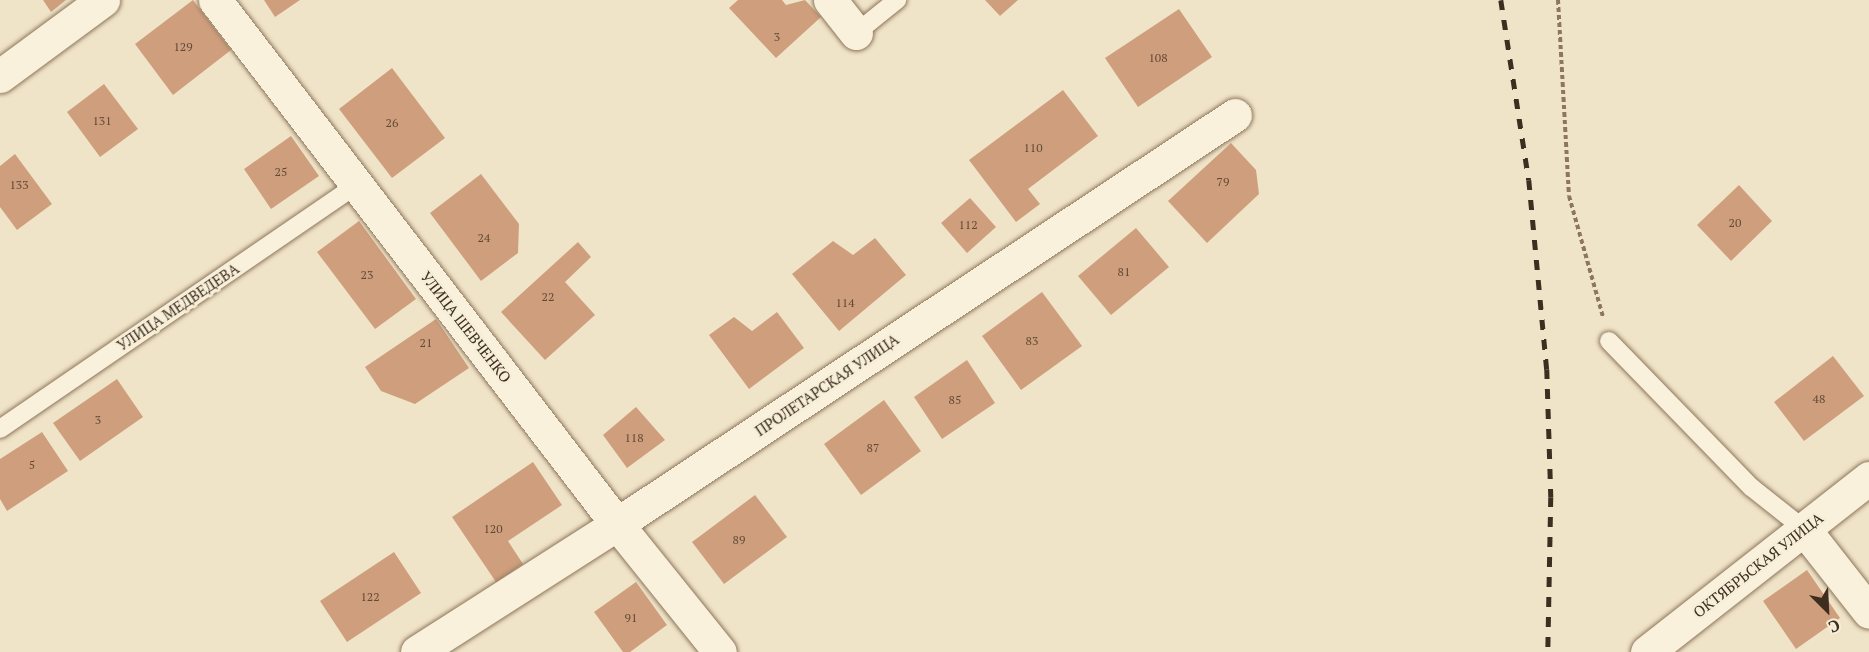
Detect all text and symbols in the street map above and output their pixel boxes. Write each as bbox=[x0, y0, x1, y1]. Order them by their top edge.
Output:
house number: 3 bbox=[774, 30, 780, 44]
house number: 129 bbox=[173, 40, 193, 54]
house number: 108 bbox=[1148, 51, 1168, 65]
house number: 131 bbox=[92, 114, 112, 128]
house number: 26 bbox=[386, 116, 398, 130]
house number: 110 bbox=[1023, 141, 1043, 155]
house number: 25 bbox=[275, 165, 287, 179]
house number: 79 bbox=[1217, 175, 1229, 189]
house number: 133 bbox=[9, 178, 29, 192]
house number: 20 bbox=[1729, 216, 1741, 230]
house number: 112 bbox=[958, 218, 978, 232]
house number: 24 bbox=[478, 231, 490, 245]
street label: УЛИЦА МЕДВЕДЕВА bbox=[113, 259, 243, 355]
house number: 81 bbox=[1118, 265, 1130, 279]
house number: 23 bbox=[361, 268, 373, 282]
street label: УЛИЦА ШЕВЧЕНКО bbox=[417, 268, 515, 386]
house number: 22 bbox=[542, 290, 554, 304]
house number: 114 bbox=[835, 296, 855, 310]
street label: ПРОЛЕТАРСКАЯ УЛИЦА bbox=[752, 330, 902, 440]
house number: 83 bbox=[1026, 334, 1038, 348]
house number: 21 bbox=[420, 336, 432, 350]
house number: 48 bbox=[1813, 392, 1825, 406]
house number: 85 bbox=[949, 393, 961, 407]
house number: 3 bbox=[95, 413, 101, 427]
house number: 118 bbox=[624, 431, 644, 445]
house number: 87 bbox=[867, 441, 879, 455]
house number: 5 bbox=[29, 458, 35, 472]
street label: ОКТЯБРЬСКАЯ УЛИЦА bbox=[1689, 509, 1827, 621]
house number: 120 bbox=[483, 522, 503, 536]
house number: 89 bbox=[733, 533, 745, 547]
north arrow bbox=[1797, 580, 1857, 640]
house number: 122 bbox=[360, 590, 380, 604]
house number: 91 bbox=[625, 611, 637, 625]
text: С bbox=[1825, 614, 1844, 639]

